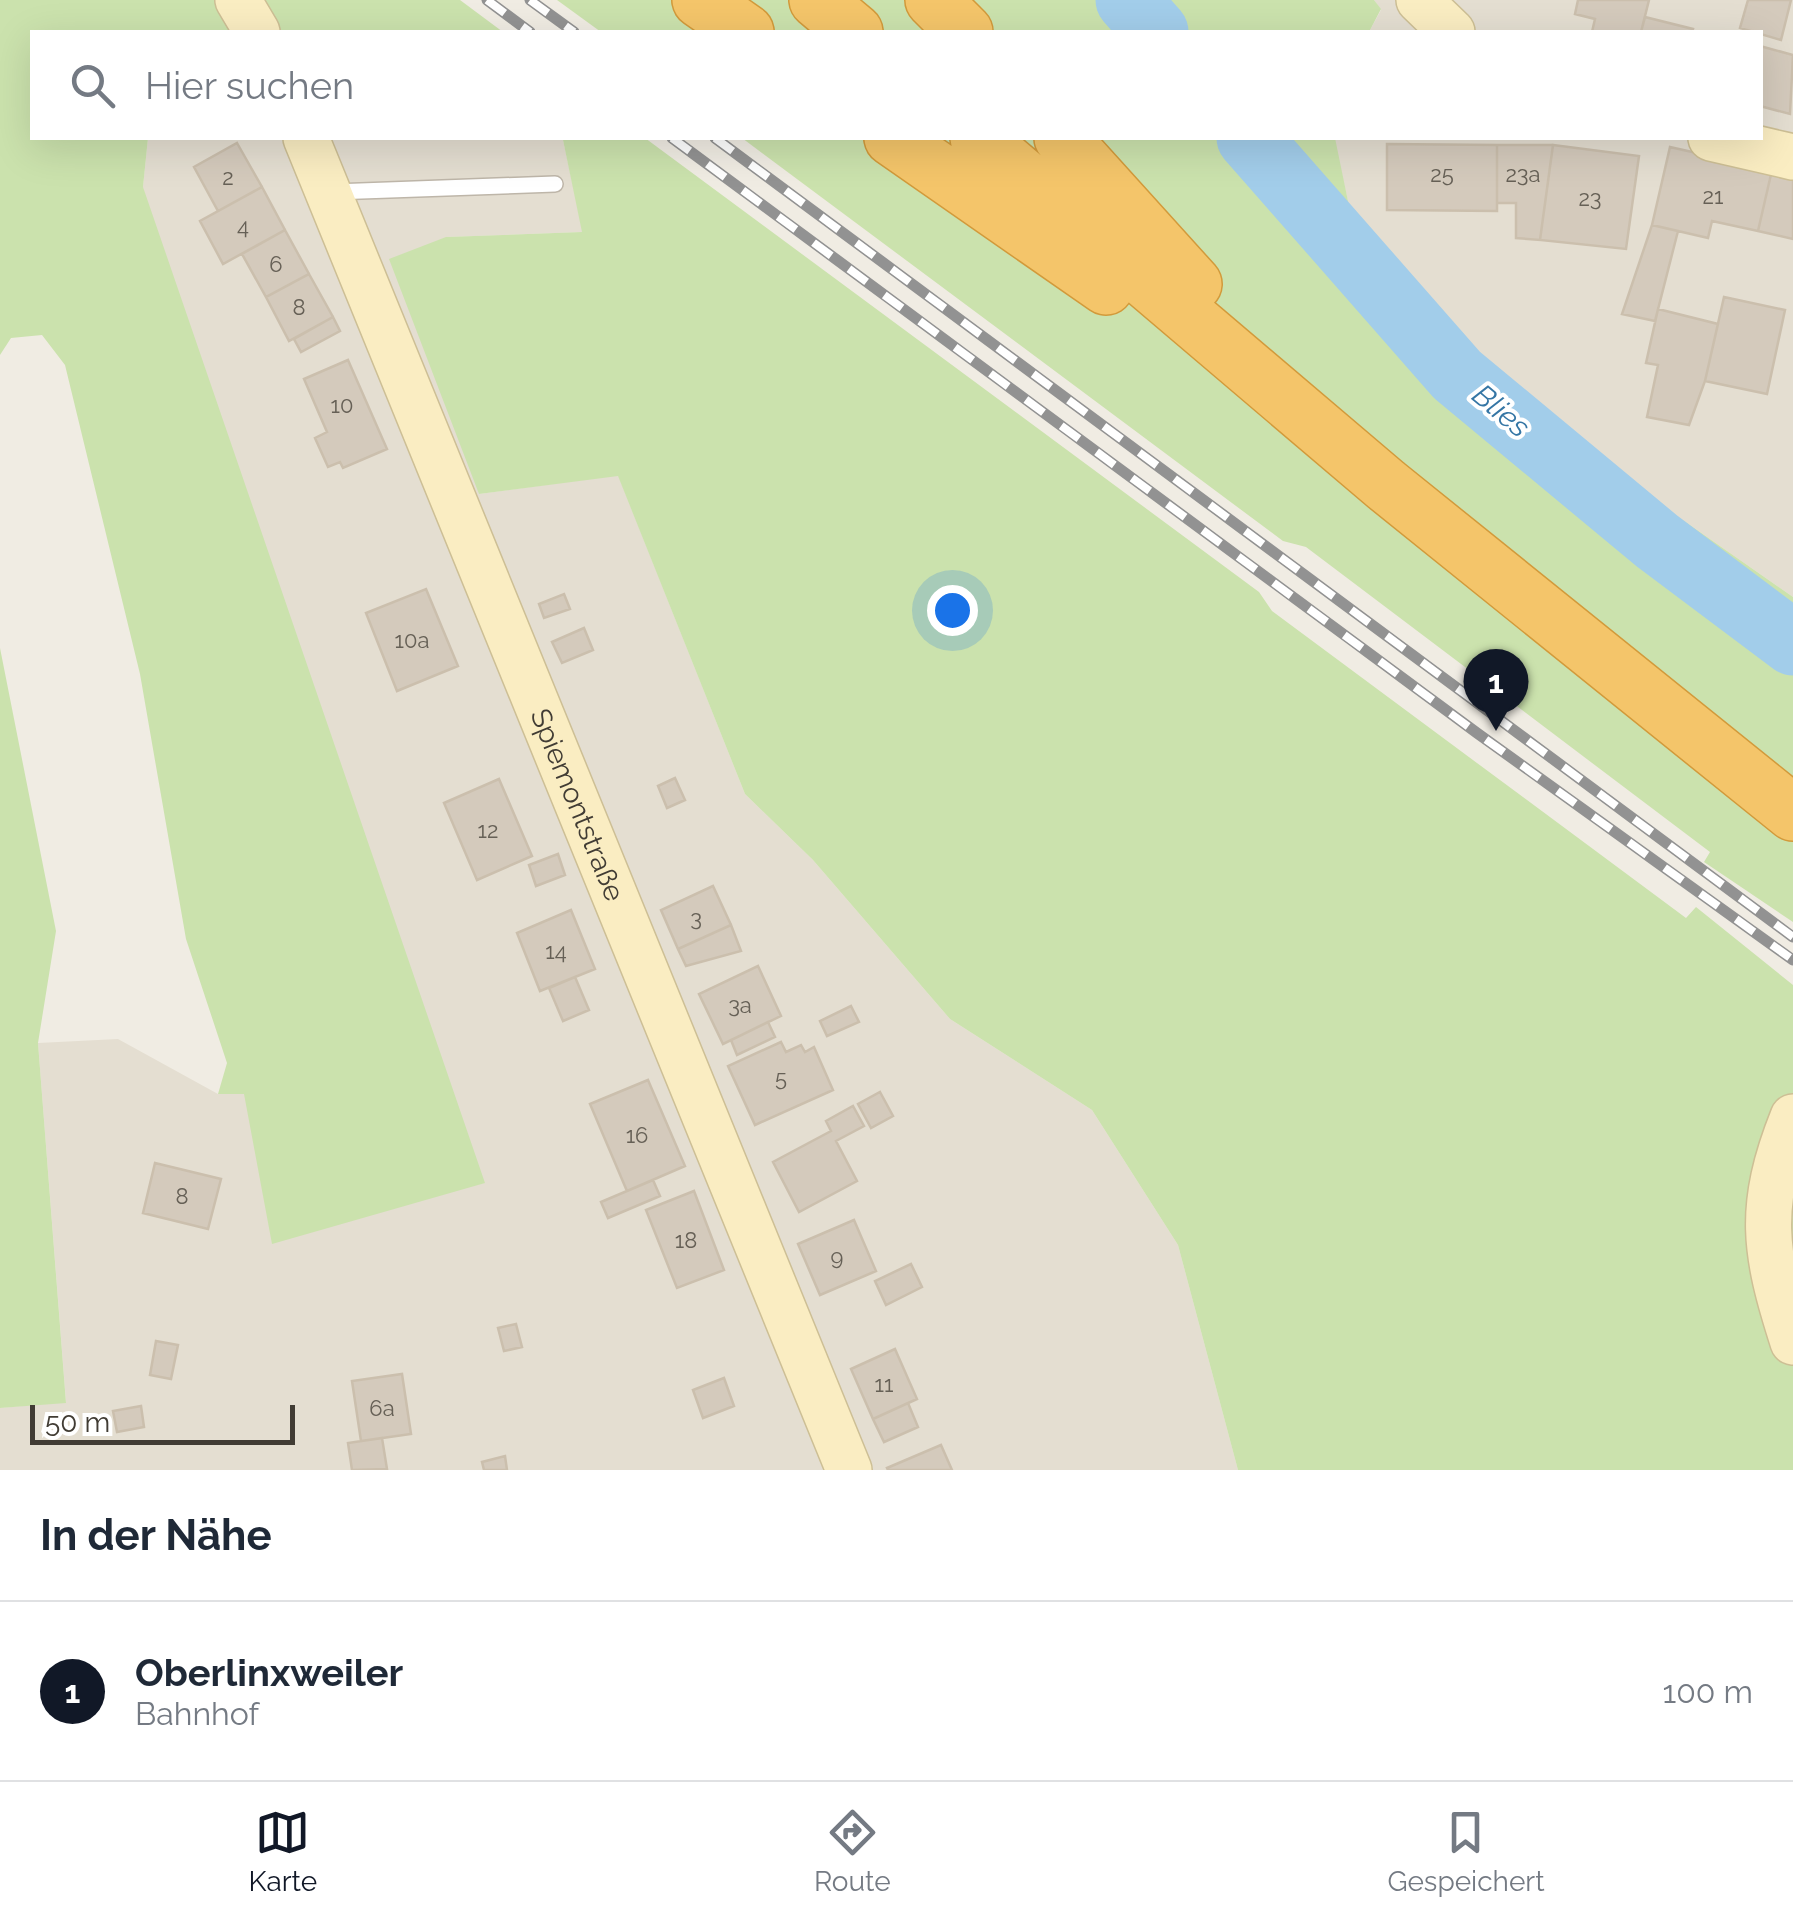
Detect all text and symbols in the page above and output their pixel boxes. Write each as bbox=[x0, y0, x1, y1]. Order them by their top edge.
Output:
search box bbox=[30, 30, 1763, 140]
icon: search bbox=[65, 58, 120, 113]
text: Hier suchen bbox=[145, 63, 354, 108]
house number: 25 bbox=[1430, 161, 1454, 187]
house number: 23a bbox=[1505, 161, 1541, 187]
house number: 2 bbox=[222, 164, 234, 190]
house number: 21 bbox=[1703, 183, 1723, 209]
house number: 23 bbox=[1578, 185, 1602, 211]
house number: 4 bbox=[237, 213, 249, 239]
house number: 6 bbox=[269, 251, 283, 277]
house number: 8 bbox=[292, 294, 306, 320]
water label: Blies bbox=[1466, 377, 1537, 444]
house number: 10 bbox=[331, 392, 353, 418]
your location bbox=[927, 585, 978, 636]
house number: 10a bbox=[395, 627, 429, 653]
pin: 1 bbox=[1464, 648, 1528, 731]
street label: Spiemontstraße bbox=[523, 704, 631, 906]
house number: 12 bbox=[478, 817, 498, 843]
house number: 3 bbox=[690, 905, 702, 931]
house number: 14 bbox=[545, 938, 567, 964]
house number: 3a bbox=[728, 992, 752, 1018]
house number: 5 bbox=[775, 1065, 787, 1091]
house number: 16 bbox=[626, 1122, 648, 1148]
house number: 8 bbox=[175, 1183, 189, 1209]
house number: 18 bbox=[675, 1227, 697, 1253]
house number: 9 bbox=[831, 1244, 843, 1270]
house number: 11 bbox=[875, 1371, 893, 1397]
house number: 6a bbox=[369, 1395, 395, 1421]
scale bar bbox=[30, 1400, 295, 1444]
text: 50 m bbox=[45, 1406, 110, 1439]
text: In der Nähe bbox=[40, 1511, 272, 1560]
text: Oberlinxweiler bbox=[135, 1650, 403, 1695]
text: 1 bbox=[65, 1673, 80, 1710]
text: 100 m bbox=[1663, 1673, 1753, 1710]
text: Bahnhof bbox=[135, 1695, 259, 1732]
tab: Karte bbox=[248, 1805, 317, 1898]
tab: Route bbox=[814, 1805, 891, 1898]
tab: Gespeichert bbox=[1387, 1805, 1545, 1898]

